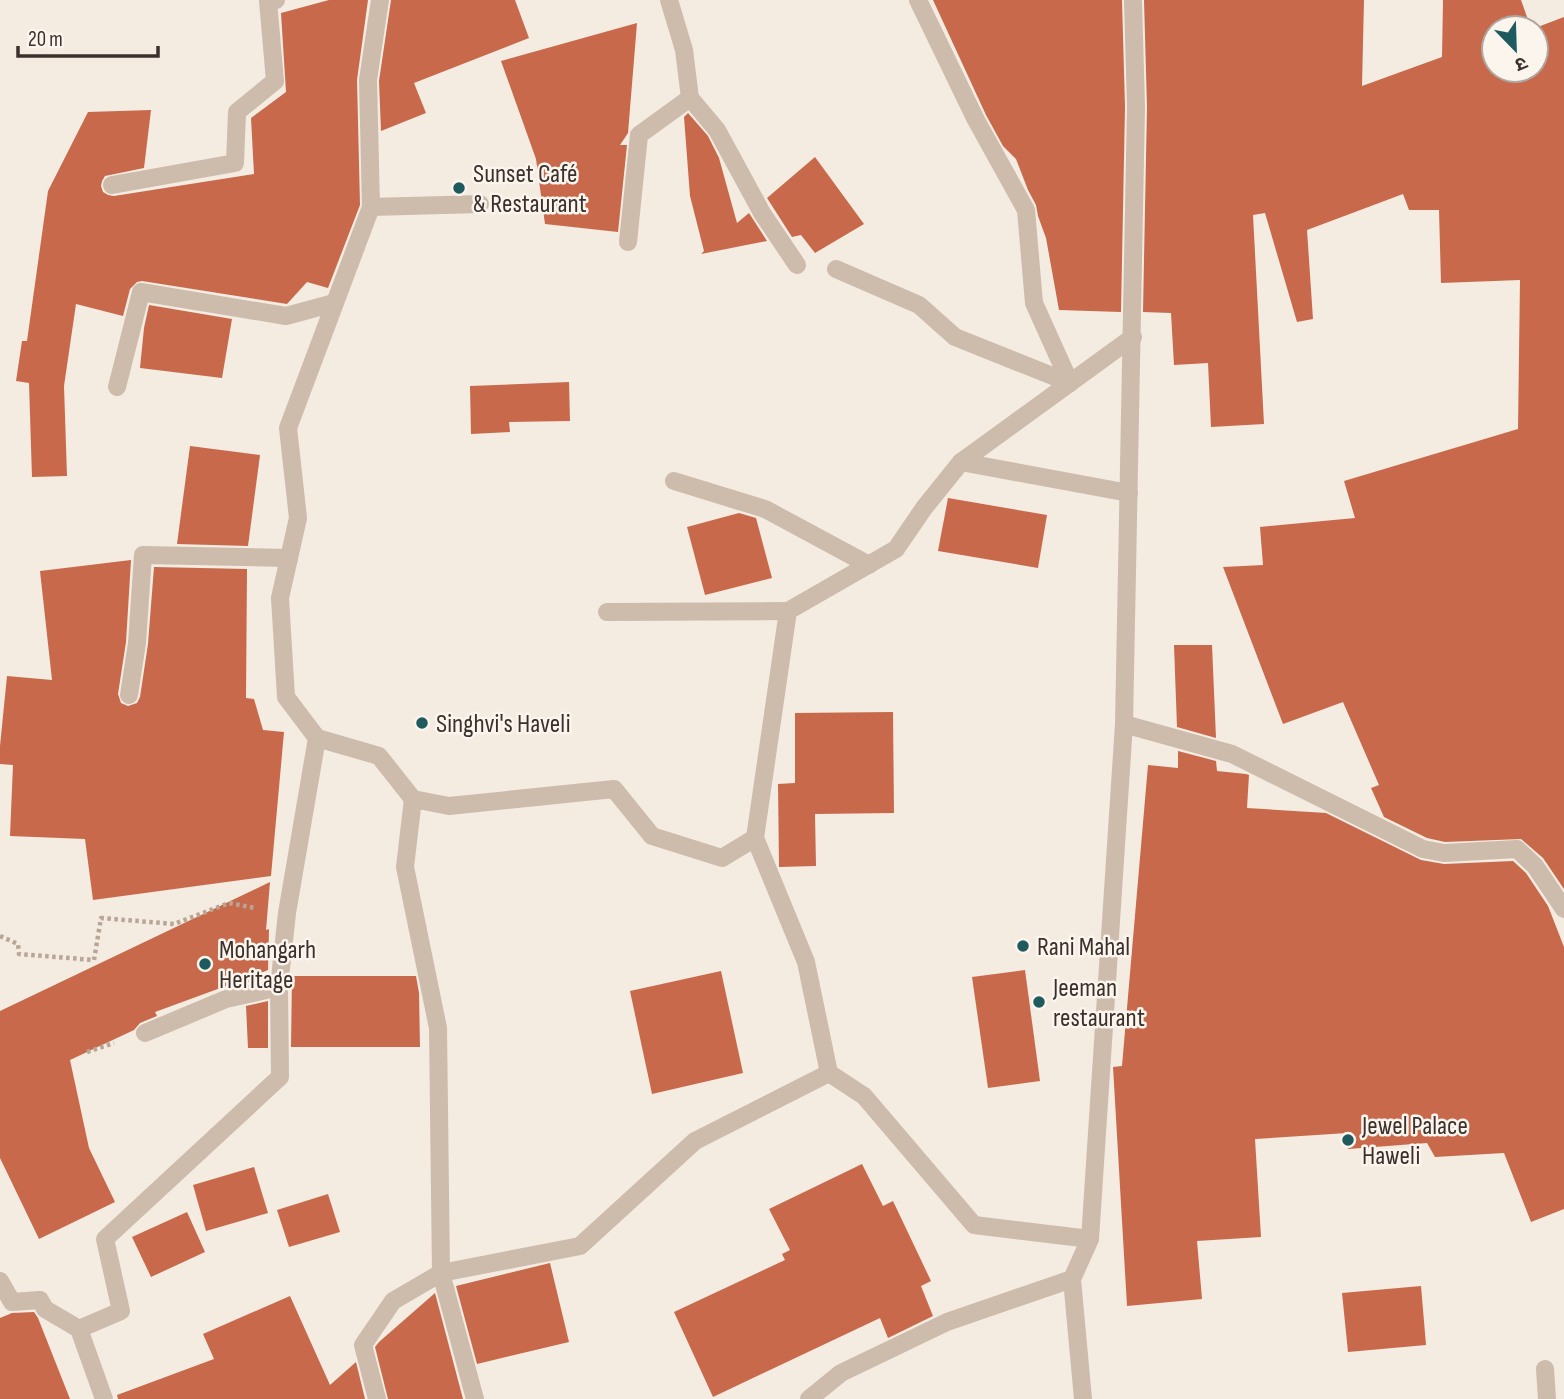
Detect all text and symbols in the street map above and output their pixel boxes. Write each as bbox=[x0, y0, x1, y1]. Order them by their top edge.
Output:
scale bar bbox=[18, 14, 158, 58]
north arrow bbox=[1480, 14, 1550, 84]
text: 20 m bbox=[28, 27, 63, 52]
text: उ bbox=[1511, 51, 1531, 76]
place label: Sunset Café & Restaurant bbox=[473, 159, 587, 220]
marker: Sunset Café & Restaurant bbox=[451, 180, 467, 196]
place label: Singhvi's Haveli bbox=[436, 709, 571, 740]
marker: Singhvi's Haveli bbox=[414, 715, 430, 731]
place label: Rani Mahal bbox=[1037, 932, 1130, 963]
place label: Mohangarh Heritage bbox=[219, 935, 316, 996]
marker: Rani Mahal bbox=[1015, 938, 1031, 954]
marker: Mohangarh Heritage bbox=[197, 956, 213, 972]
place label: Jeeman restaurant bbox=[1052, 973, 1145, 1034]
marker: Jeeman restaurant bbox=[1031, 994, 1047, 1010]
place label: Jewel Palace Haweli bbox=[1361, 1111, 1468, 1172]
marker: Jewel Palace Haweli bbox=[1340, 1132, 1356, 1148]

